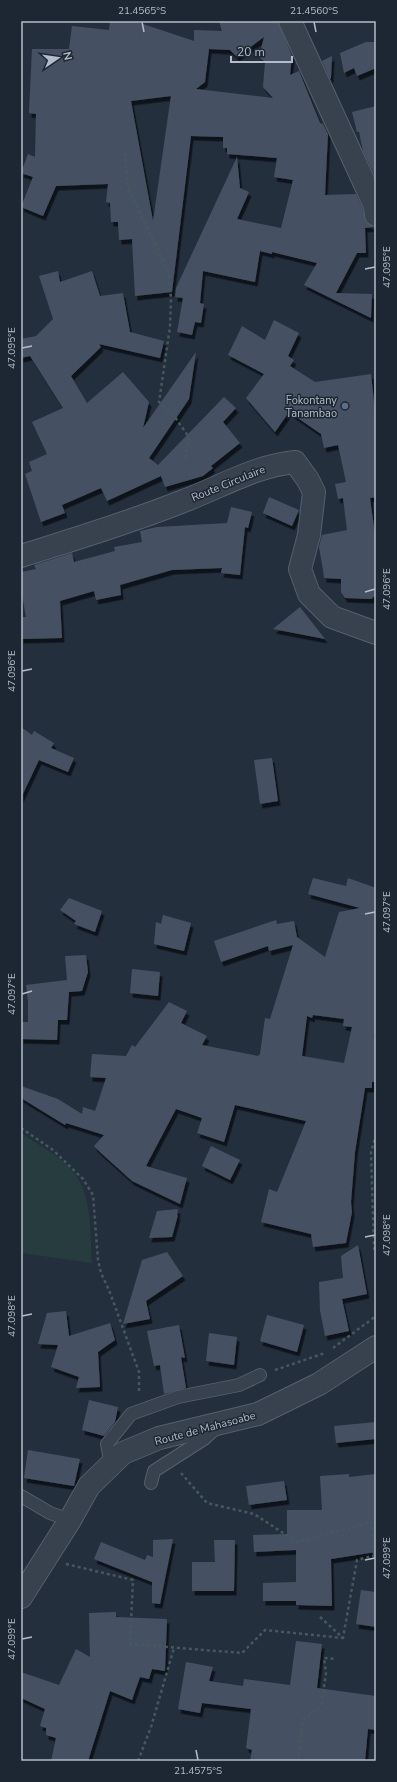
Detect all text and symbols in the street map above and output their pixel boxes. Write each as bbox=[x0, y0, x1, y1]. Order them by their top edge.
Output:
text: 21.4565°S bbox=[118, 4, 166, 18]
text: 21.4560°S bbox=[290, 4, 338, 18]
north arrow bbox=[38, 38, 78, 78]
scale bar bbox=[231, 38, 292, 64]
text: 20 m bbox=[237, 44, 265, 60]
text: N bbox=[59, 50, 75, 62]
text: 47.095°E bbox=[380, 246, 394, 288]
text: 47.095°E bbox=[5, 327, 19, 369]
place label: Fokontany Tanambao bbox=[286, 393, 337, 421]
marker: Fokontany Tanambao bbox=[340, 401, 350, 411]
street label: Route Circulaire bbox=[189, 462, 267, 505]
text: 47.096°E bbox=[380, 568, 394, 610]
text: 47.096°E bbox=[5, 650, 19, 692]
text: 47.097°E bbox=[380, 891, 394, 933]
text: 47.097°E bbox=[5, 973, 19, 1015]
text: 47.098°E bbox=[380, 1214, 394, 1256]
text: 47.098°E bbox=[5, 1295, 19, 1337]
street label: Route de Mahasoabe bbox=[153, 1408, 257, 1449]
text: 47.099°E bbox=[380, 1537, 394, 1579]
text: 47.099°E bbox=[5, 1618, 19, 1660]
text: 21.4575°S bbox=[174, 1764, 222, 1778]

